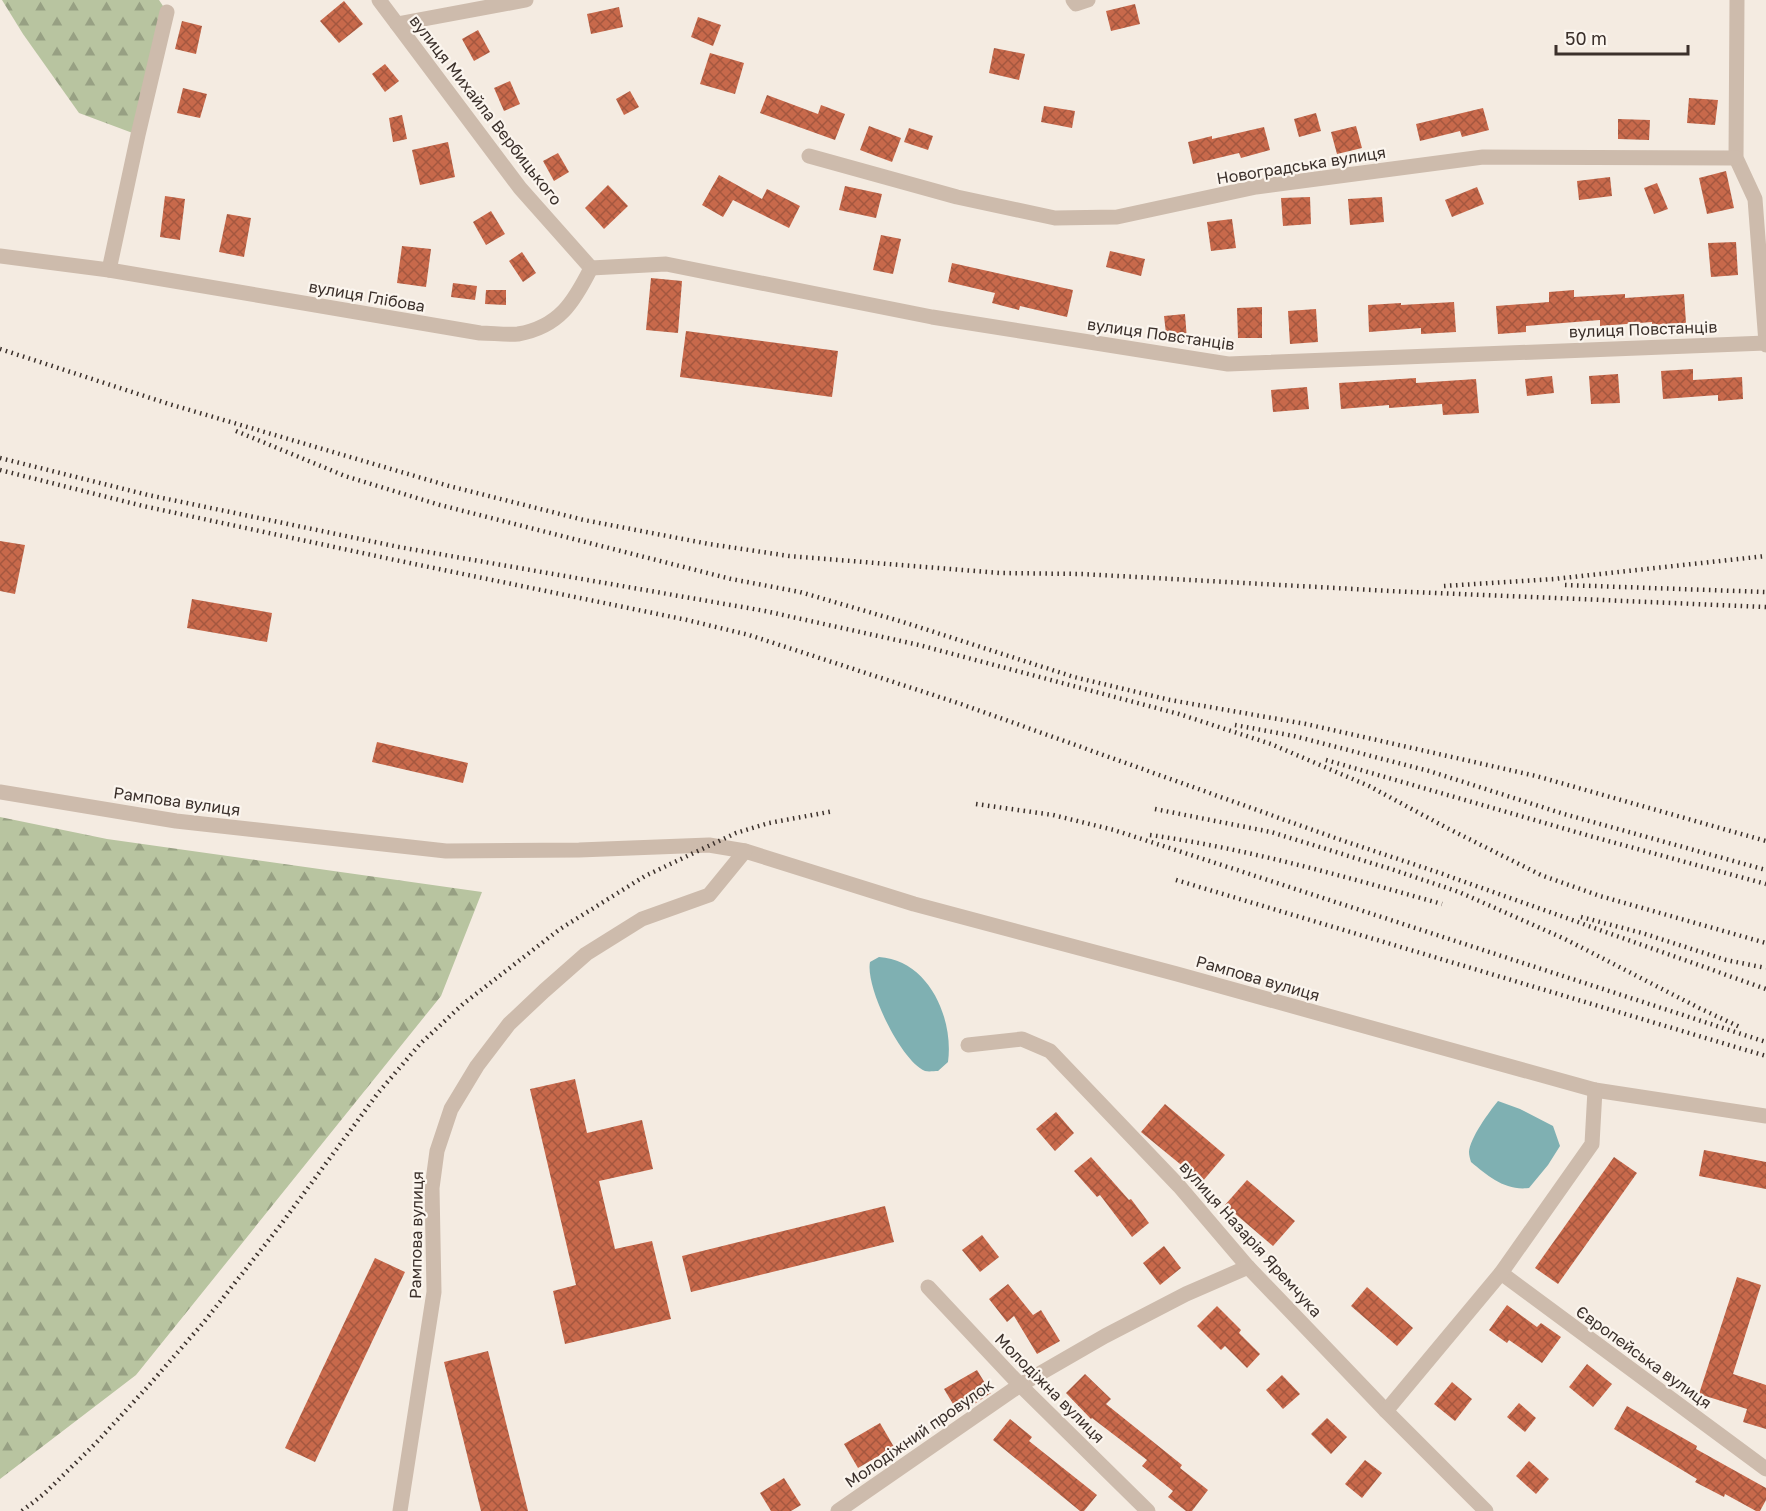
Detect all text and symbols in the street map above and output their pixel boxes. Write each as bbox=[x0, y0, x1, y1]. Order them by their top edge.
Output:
street label: вулиця Михайла Вербицького bbox=[406, 11, 566, 209]
scale bar bbox=[1556, 18, 1688, 56]
text: 50 m bbox=[1565, 27, 1607, 49]
street label: Новоградська вулиця bbox=[1215, 142, 1387, 188]
street label: вулиця Глібова bbox=[307, 276, 427, 316]
street label: вулиця Повстанців bbox=[1086, 314, 1236, 354]
street label: вулиця Повстанців bbox=[1568, 316, 1718, 342]
street label: Рампова вулиця bbox=[112, 782, 242, 820]
street label: Рампова вулиця bbox=[1194, 951, 1322, 1005]
street label: вулиця Назарія Яремчука bbox=[1176, 1157, 1326, 1321]
street label: Рампова вулиця bbox=[405, 1171, 427, 1299]
street label: Європейська вулиця bbox=[1572, 1301, 1716, 1413]
street label: Молодіжна вулиця bbox=[991, 1329, 1109, 1447]
street label: Молодіжний провулок bbox=[841, 1374, 997, 1492]

